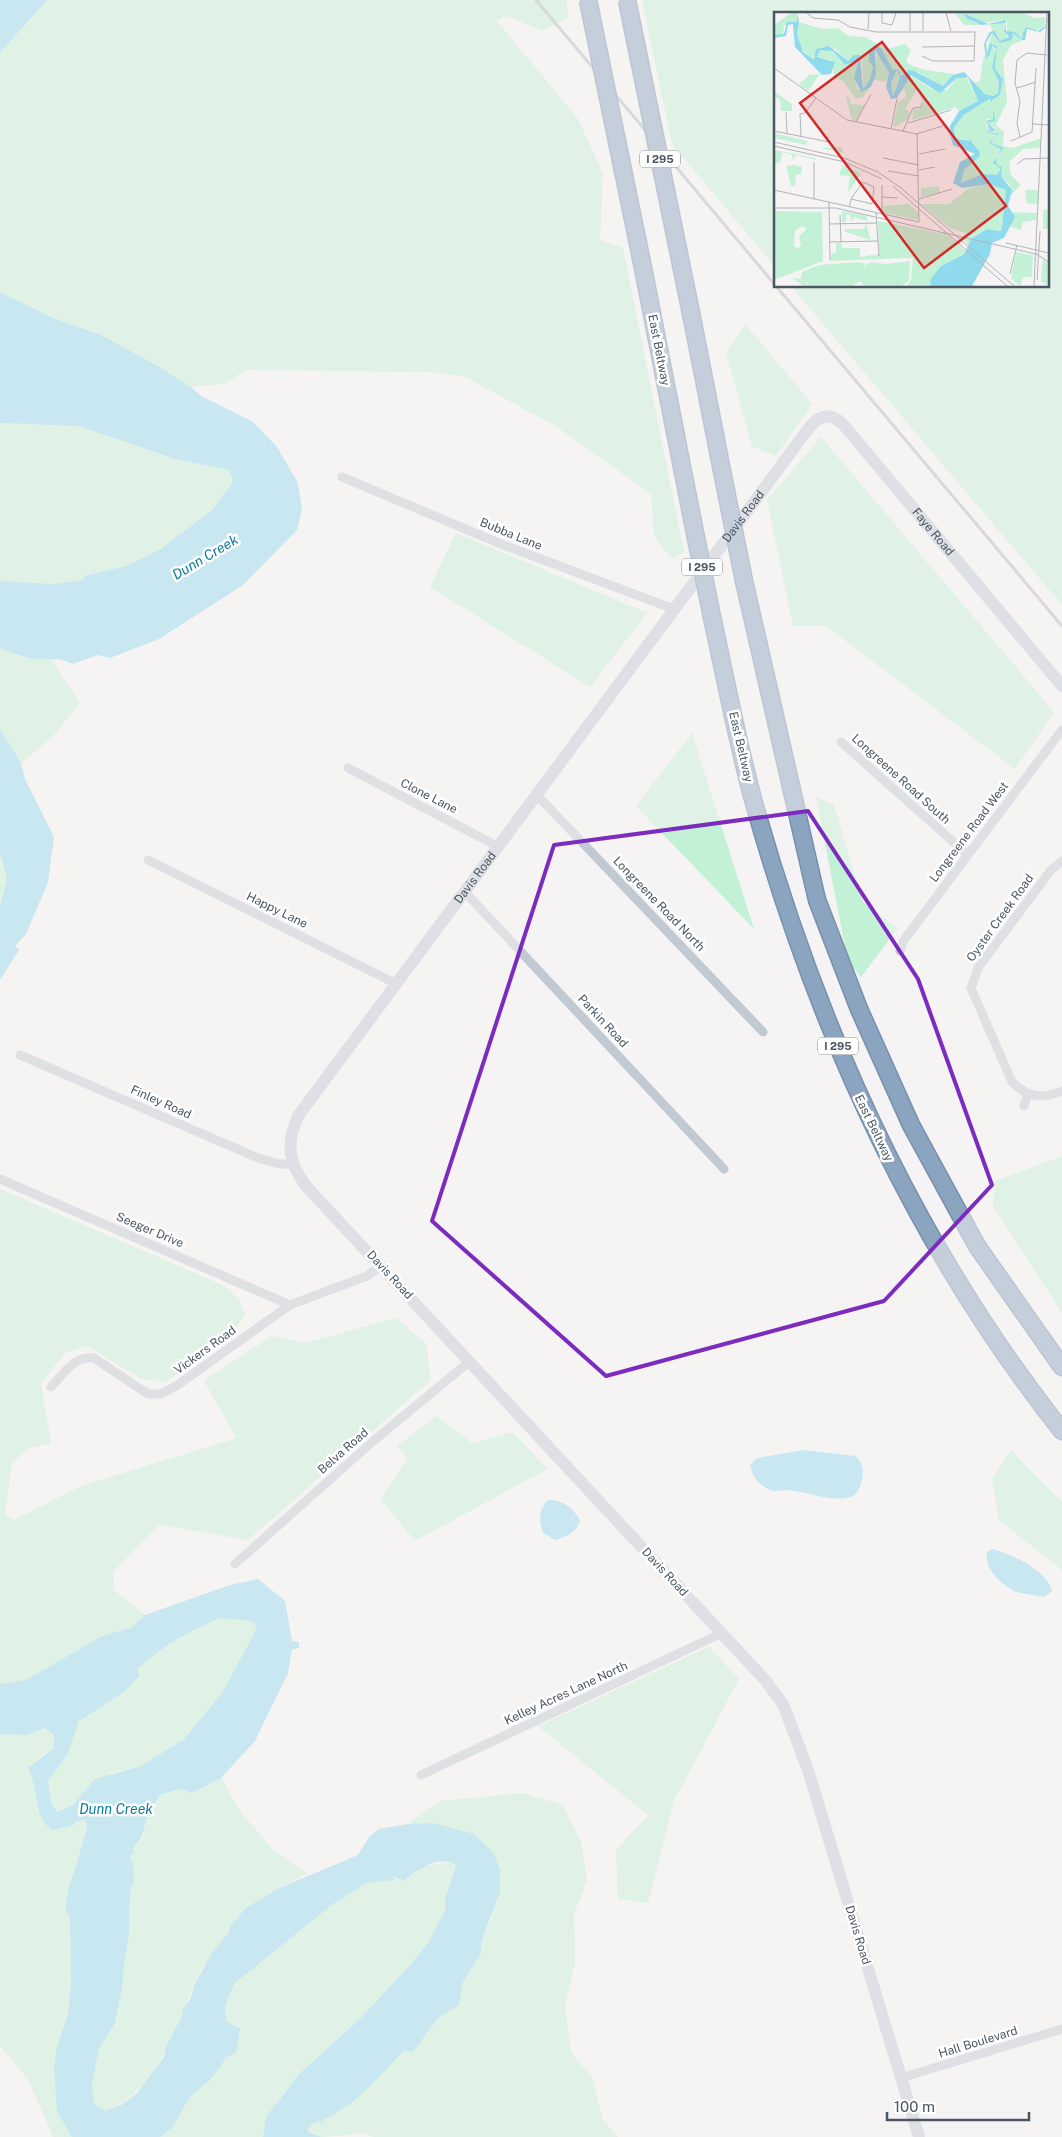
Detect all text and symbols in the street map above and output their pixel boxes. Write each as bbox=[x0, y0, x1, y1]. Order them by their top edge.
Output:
inset map bbox=[774, 12, 1050, 288]
road number: I 295 bbox=[640, 150, 680, 168]
street label: East Beltway bbox=[645, 313, 673, 387]
street label: Davis Road bbox=[719, 488, 767, 545]
street label: Faye Road bbox=[909, 505, 957, 559]
street label: Bubba Lane bbox=[478, 515, 544, 553]
water label: Dunn Creek bbox=[169, 531, 241, 583]
road number: I 295 bbox=[682, 558, 722, 576]
street label: East Beltway bbox=[726, 710, 756, 784]
street label: Longreene Road South bbox=[849, 731, 953, 827]
street label: Clone Lane bbox=[398, 776, 460, 816]
street label: Longreene Road West bbox=[927, 779, 1011, 885]
street label: Davis Road bbox=[451, 849, 499, 906]
street label: Longreene Road North bbox=[610, 854, 708, 954]
street label: Oyster Creek Road bbox=[964, 872, 1036, 964]
street label: Happy Lane bbox=[244, 889, 310, 931]
street label: Parkin Road bbox=[575, 992, 631, 1050]
road number: I 295 bbox=[818, 1038, 858, 1054]
street label: Finley Road bbox=[129, 1082, 193, 1122]
street label: East Beltway bbox=[852, 1092, 896, 1164]
street label: Seeger Drive bbox=[114, 1209, 186, 1251]
street label: Davis Road bbox=[364, 1248, 416, 1302]
street label: Vickers Road bbox=[171, 1323, 239, 1377]
street label: Belva Road bbox=[315, 1425, 371, 1477]
street label: Davis Road bbox=[639, 1545, 691, 1599]
street label: Kelley Acres Lane North bbox=[502, 1658, 630, 1728]
water label: Dunn Creek bbox=[79, 1801, 153, 1817]
street label: Davis Road bbox=[842, 1904, 874, 1966]
street label: Hall Boulevard bbox=[937, 2023, 1019, 2061]
scale bar bbox=[887, 2090, 1030, 2122]
text: 100 m bbox=[894, 2098, 935, 2115]

